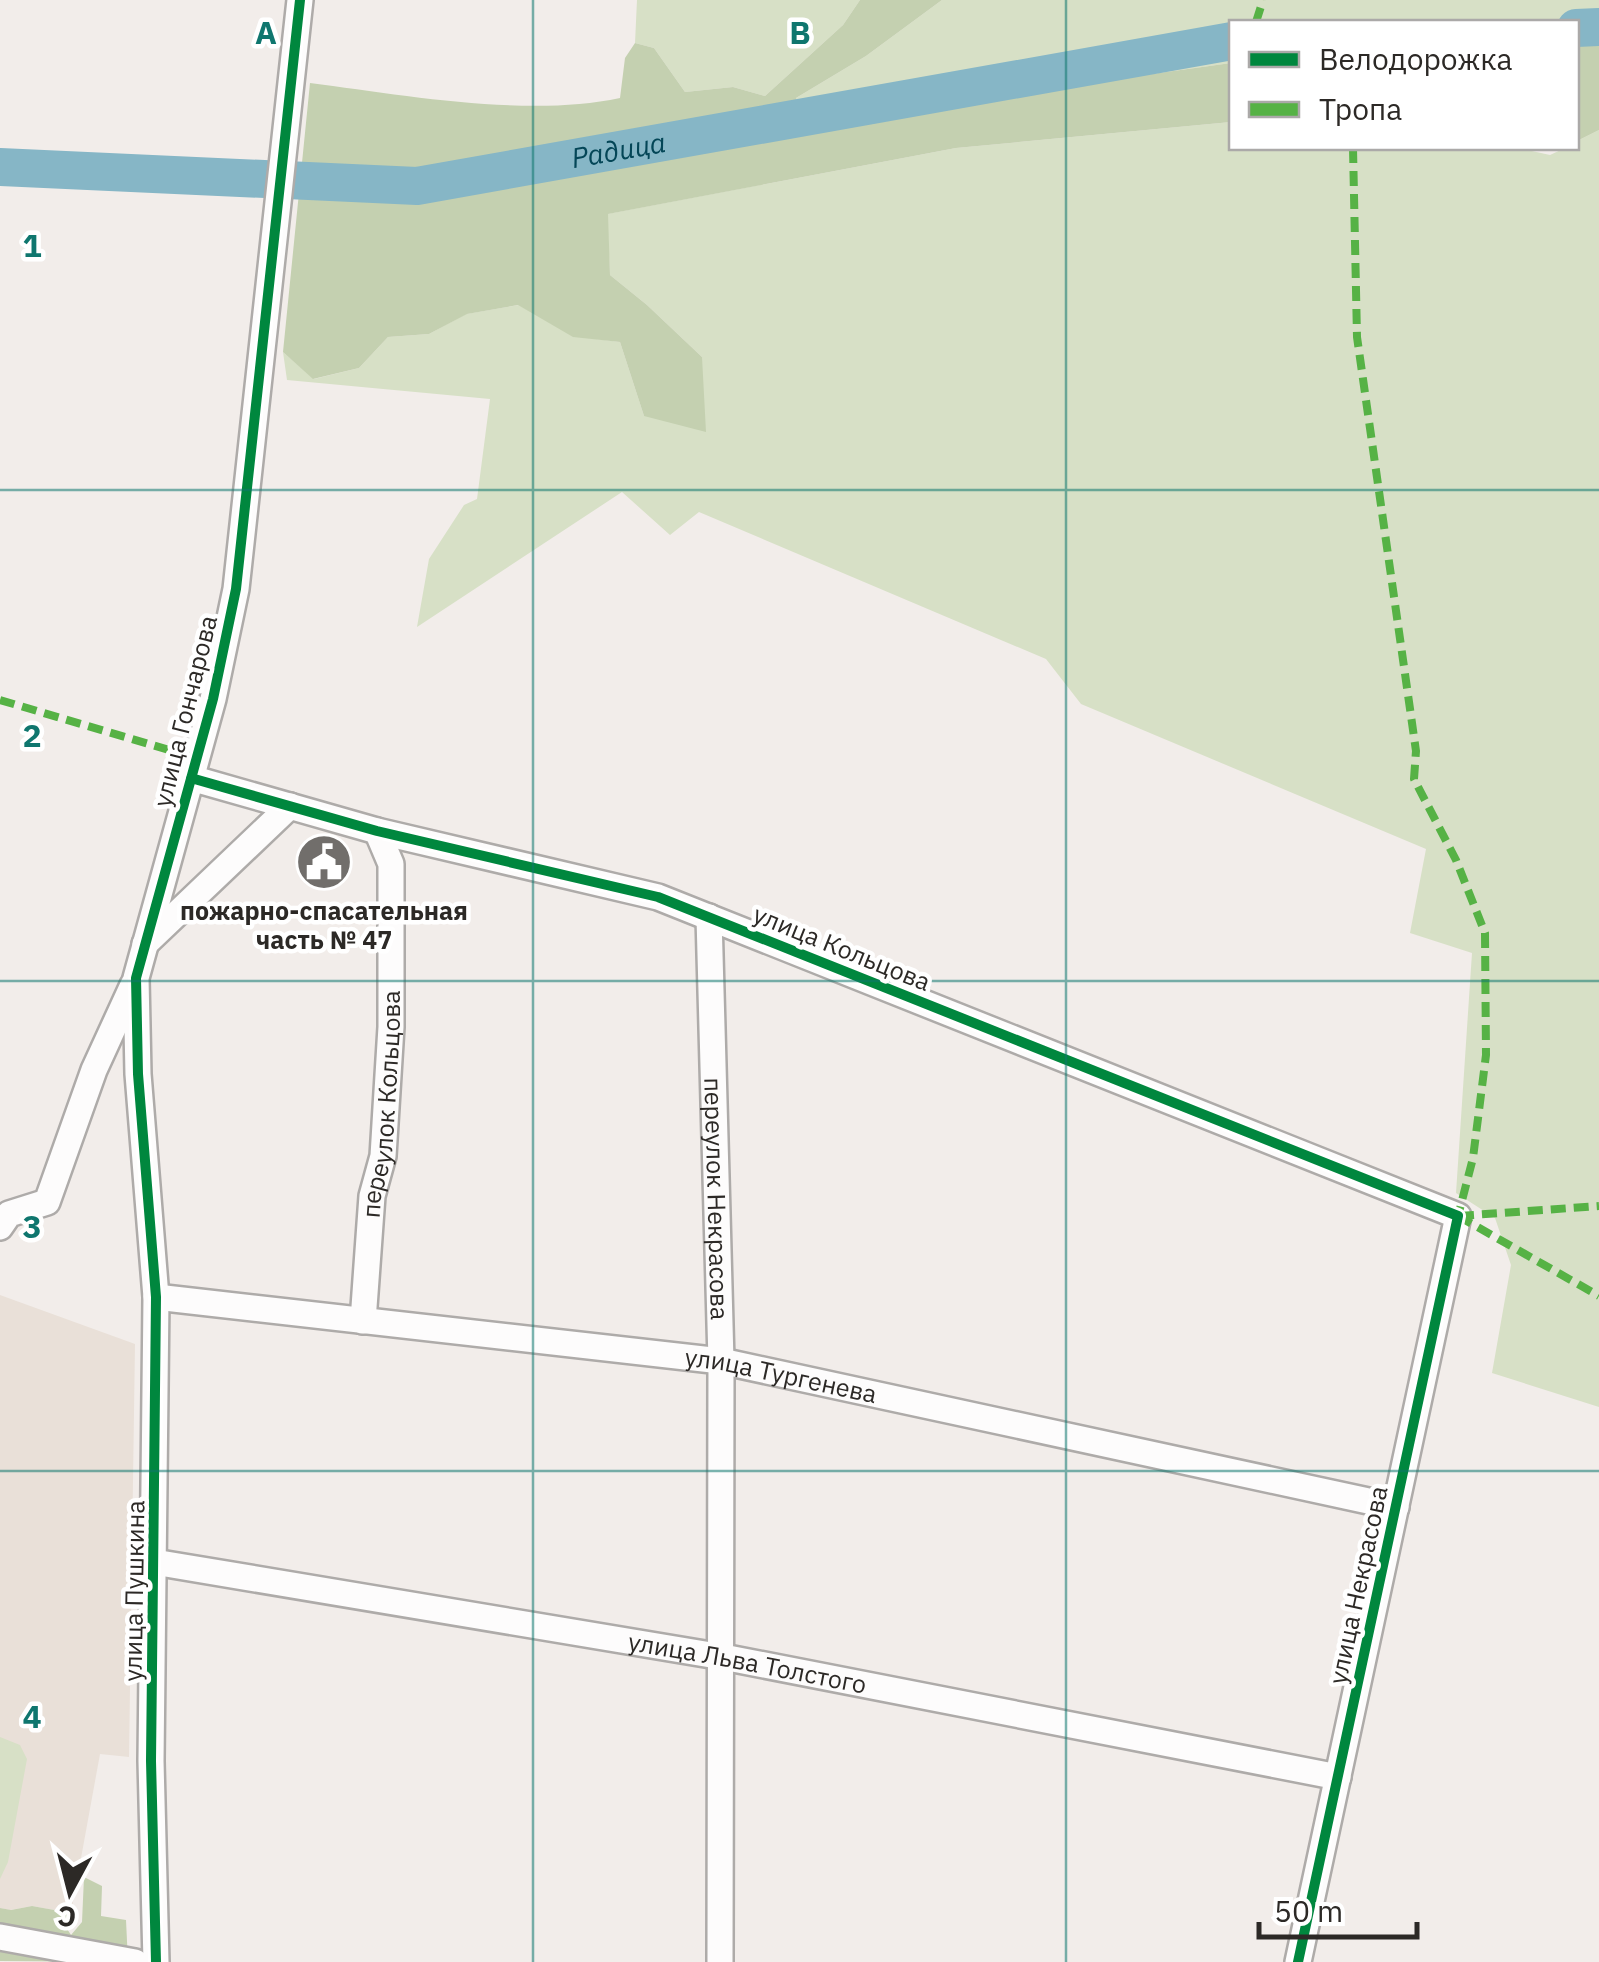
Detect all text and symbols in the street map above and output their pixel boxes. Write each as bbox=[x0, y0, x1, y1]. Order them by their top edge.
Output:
text: A bbox=[255, 11, 277, 53]
text: B bbox=[789, 11, 811, 53]
legend bbox=[1229, 20, 1579, 150]
text: Велодорожка bbox=[1319, 39, 1513, 78]
text: Тропа bbox=[1319, 89, 1402, 128]
water label: Радица bbox=[568, 123, 668, 176]
text: 1 bbox=[22, 224, 42, 266]
street label: улица Гончарова bbox=[145, 612, 224, 810]
text: 2 bbox=[22, 714, 42, 756]
public building icon: пожарно-спасательная часть № 47 bbox=[294, 832, 354, 892]
place label: пожарно-спасательная часть № 47 bbox=[180, 894, 468, 956]
street label: улица Кольцова bbox=[749, 897, 936, 998]
street label: переулок Кольцова bbox=[353, 990, 407, 1219]
street label: переулок Некрасова bbox=[697, 1077, 737, 1321]
text: 3 bbox=[22, 1205, 42, 1247]
street label: улица Тургенева bbox=[683, 1340, 880, 1410]
street label: улица Некрасова bbox=[1320, 1483, 1395, 1687]
street label: улица Пушкина bbox=[115, 1500, 152, 1682]
street label: улица Льва Толстого bbox=[626, 1624, 870, 1701]
text: 4 bbox=[22, 1695, 42, 1737]
north arrow bbox=[20, 1842, 120, 1942]
scale bar bbox=[1259, 1877, 1416, 1939]
text: 50 m bbox=[1274, 1891, 1343, 1930]
text: С bbox=[56, 1898, 78, 1937]

